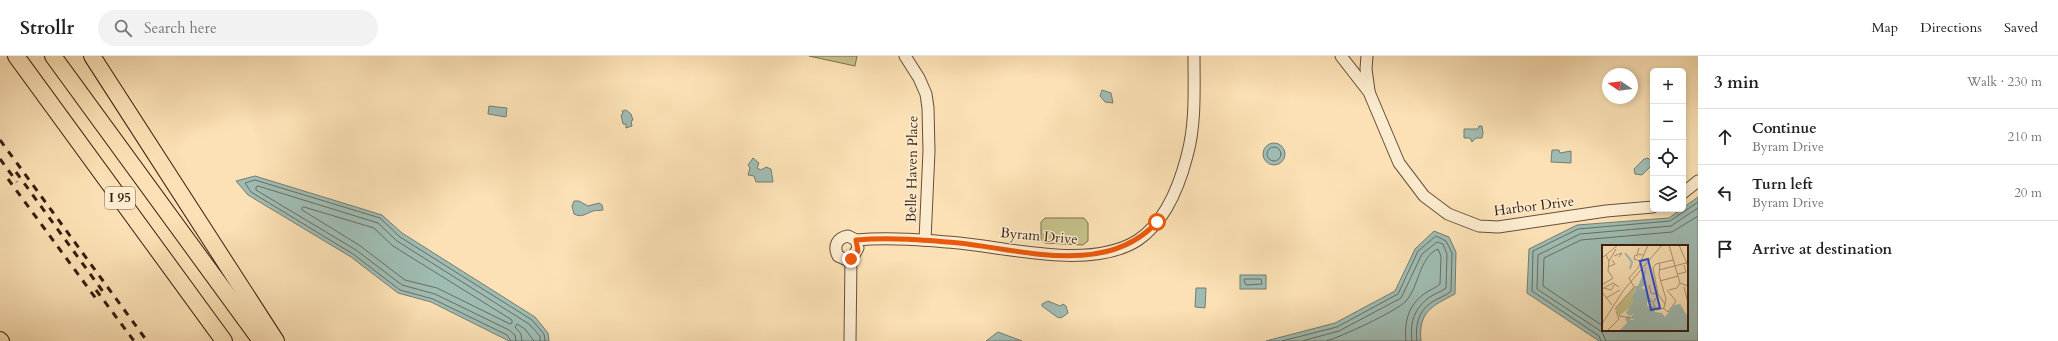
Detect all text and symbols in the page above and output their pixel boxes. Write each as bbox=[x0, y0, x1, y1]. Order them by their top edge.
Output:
search box bbox=[98, 10, 378, 46]
text: Strollr bbox=[20, 15, 74, 41]
icon: search bbox=[112, 17, 134, 39]
text: Search here bbox=[144, 18, 217, 38]
text: Map bbox=[1872, 18, 1898, 37]
text: Directions bbox=[1920, 18, 1982, 37]
text: Saved bbox=[2004, 18, 2038, 37]
north arrow bbox=[1602, 68, 1638, 104]
map controls bbox=[1650, 68, 1686, 212]
button: + bbox=[1650, 68, 1686, 104]
text: 3 min bbox=[1714, 71, 1759, 94]
text: Walk · 230 m bbox=[1967, 73, 2042, 91]
button: − bbox=[1650, 104, 1686, 140]
street label: Belle Haven Place bbox=[902, 116, 922, 222]
text: Continue bbox=[1752, 118, 1817, 138]
icon: ahead bbox=[1714, 126, 1736, 148]
text: 210 m bbox=[2008, 128, 2042, 146]
text: Byram Drive bbox=[1752, 138, 1824, 156]
button: locate bbox=[1650, 140, 1686, 176]
text: Turn left bbox=[1752, 174, 1813, 194]
button: layers bbox=[1650, 176, 1686, 212]
icon: left bbox=[1714, 182, 1736, 204]
text: 20 m bbox=[2014, 184, 2042, 202]
road number: I 95 bbox=[105, 187, 135, 209]
street label: Harbor Drive bbox=[1493, 192, 1575, 220]
text: Byram Drive bbox=[1752, 194, 1824, 212]
route start bbox=[1148, 213, 1166, 231]
street label: Byram Drive bbox=[1000, 223, 1078, 249]
icon: arrive bbox=[1714, 238, 1736, 260]
text: Arrive at destination bbox=[1752, 239, 1892, 259]
inset map bbox=[1602, 245, 1688, 331]
route end bbox=[842, 250, 860, 268]

